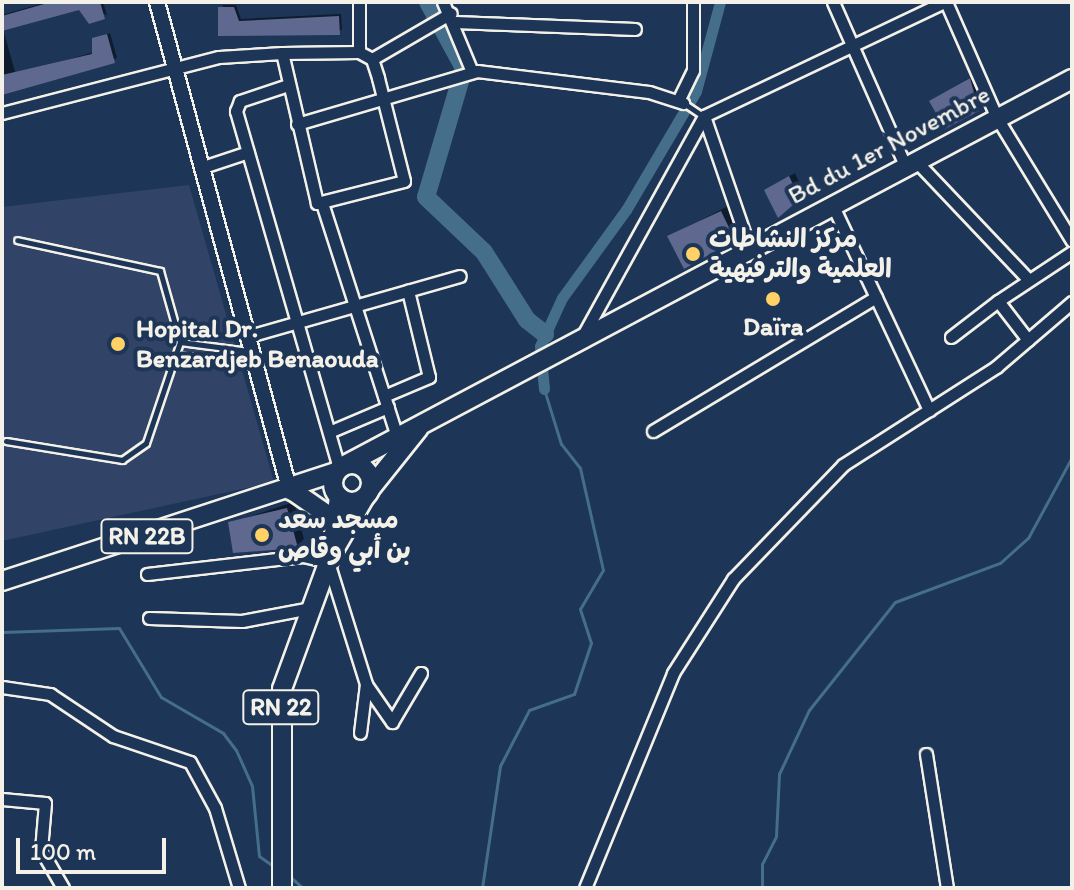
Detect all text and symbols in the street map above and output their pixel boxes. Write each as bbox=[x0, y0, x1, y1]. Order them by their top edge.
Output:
street label: Bd du 1er Novembre bbox=[782, 78, 996, 212]
place label: مركز النشاطات العلمية والترفيهية bbox=[709, 223, 892, 284]
marker: مركز النشاطات العلمية والترفيهية bbox=[684, 245, 702, 263]
marker: Daïra bbox=[764, 290, 782, 308]
place label: Daïra bbox=[743, 311, 803, 343]
place label: Hopital Dr. Benzardjeb Benaouda bbox=[136, 313, 379, 374]
marker: Hopital Dr. Benzardjeb Benaouda bbox=[107, 333, 129, 355]
place label: مسجد سعد بن أبي وقاص bbox=[278, 504, 411, 566]
road number: RN 22B bbox=[99, 516, 195, 556]
marker: مسجد سعد بن أبي وقاص bbox=[253, 526, 271, 544]
road number: RN 22 bbox=[241, 687, 321, 727]
scale bar bbox=[20, 822, 170, 872]
text: 100 m bbox=[30, 837, 96, 866]

